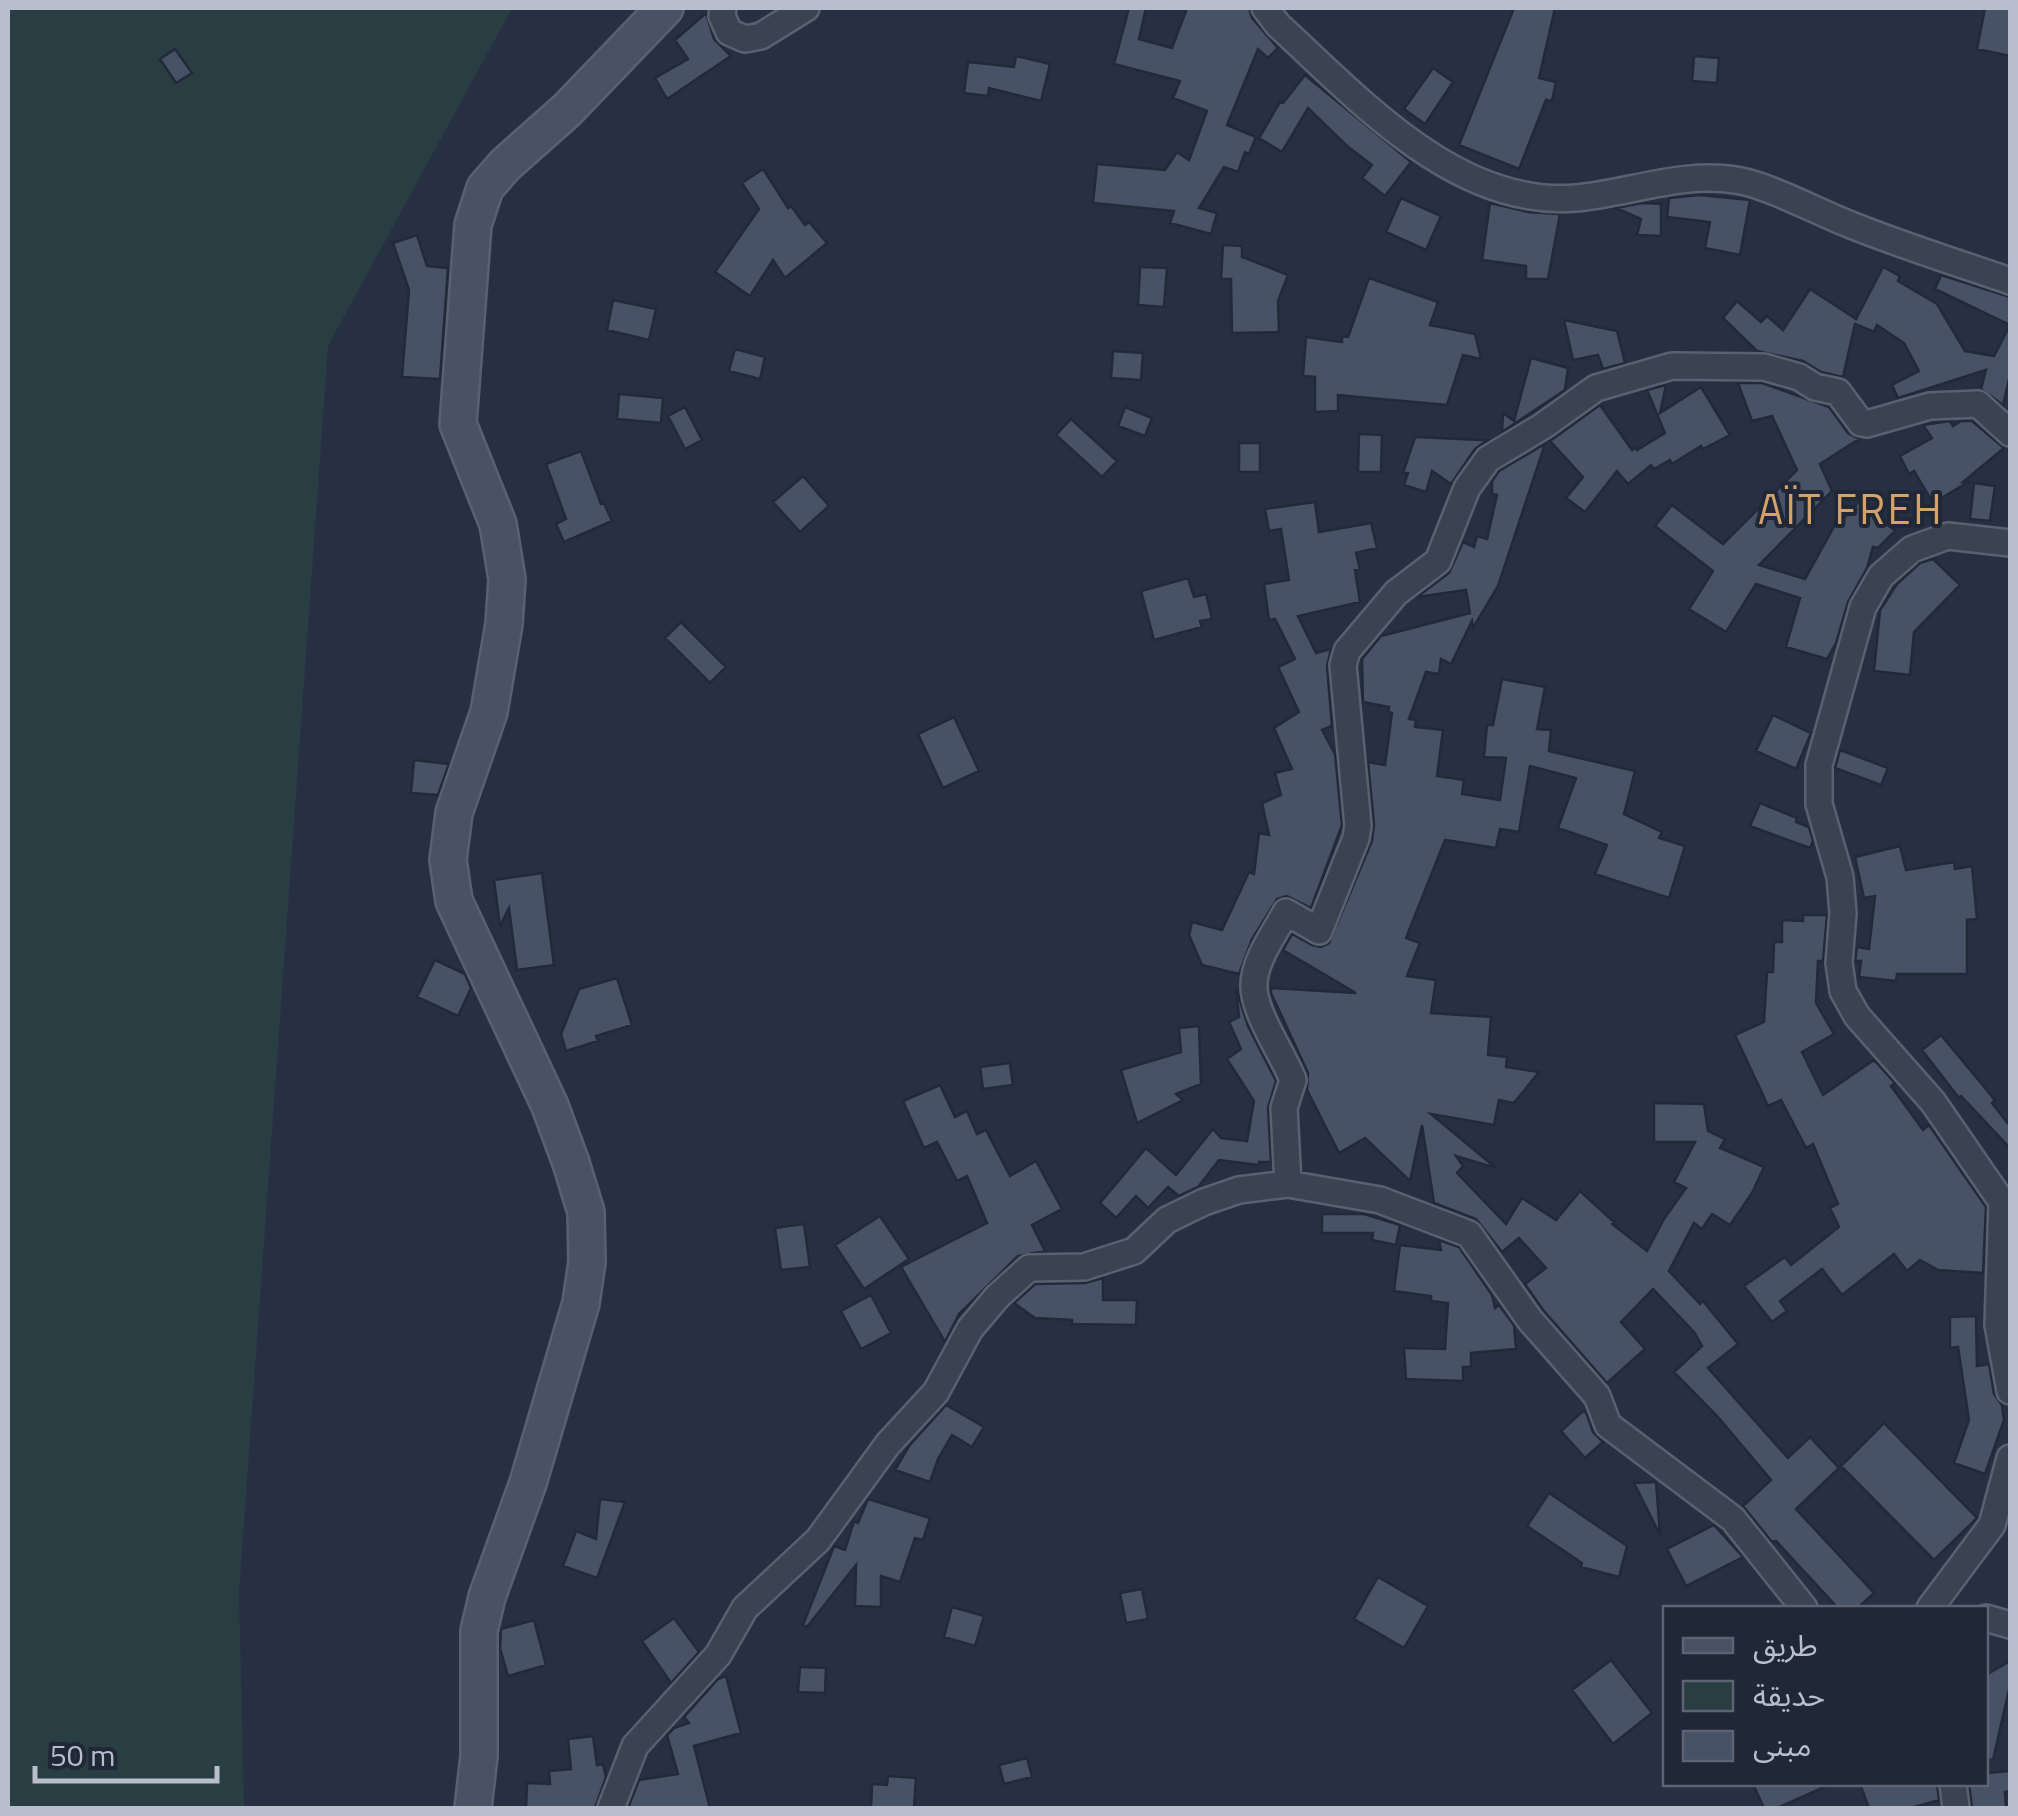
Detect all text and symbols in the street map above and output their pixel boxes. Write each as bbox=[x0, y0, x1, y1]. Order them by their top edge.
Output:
district label: AÏT FREH bbox=[1758, 476, 1944, 540]
legend bbox=[1663, 1606, 1988, 1786]
text: طريق bbox=[1753, 1622, 1818, 1668]
text: حديقة bbox=[1753, 1672, 1825, 1718]
scale bar bbox=[35, 1721, 218, 1783]
text: مبنى bbox=[1753, 1722, 1811, 1768]
text: 50 m bbox=[50, 1732, 115, 1778]

